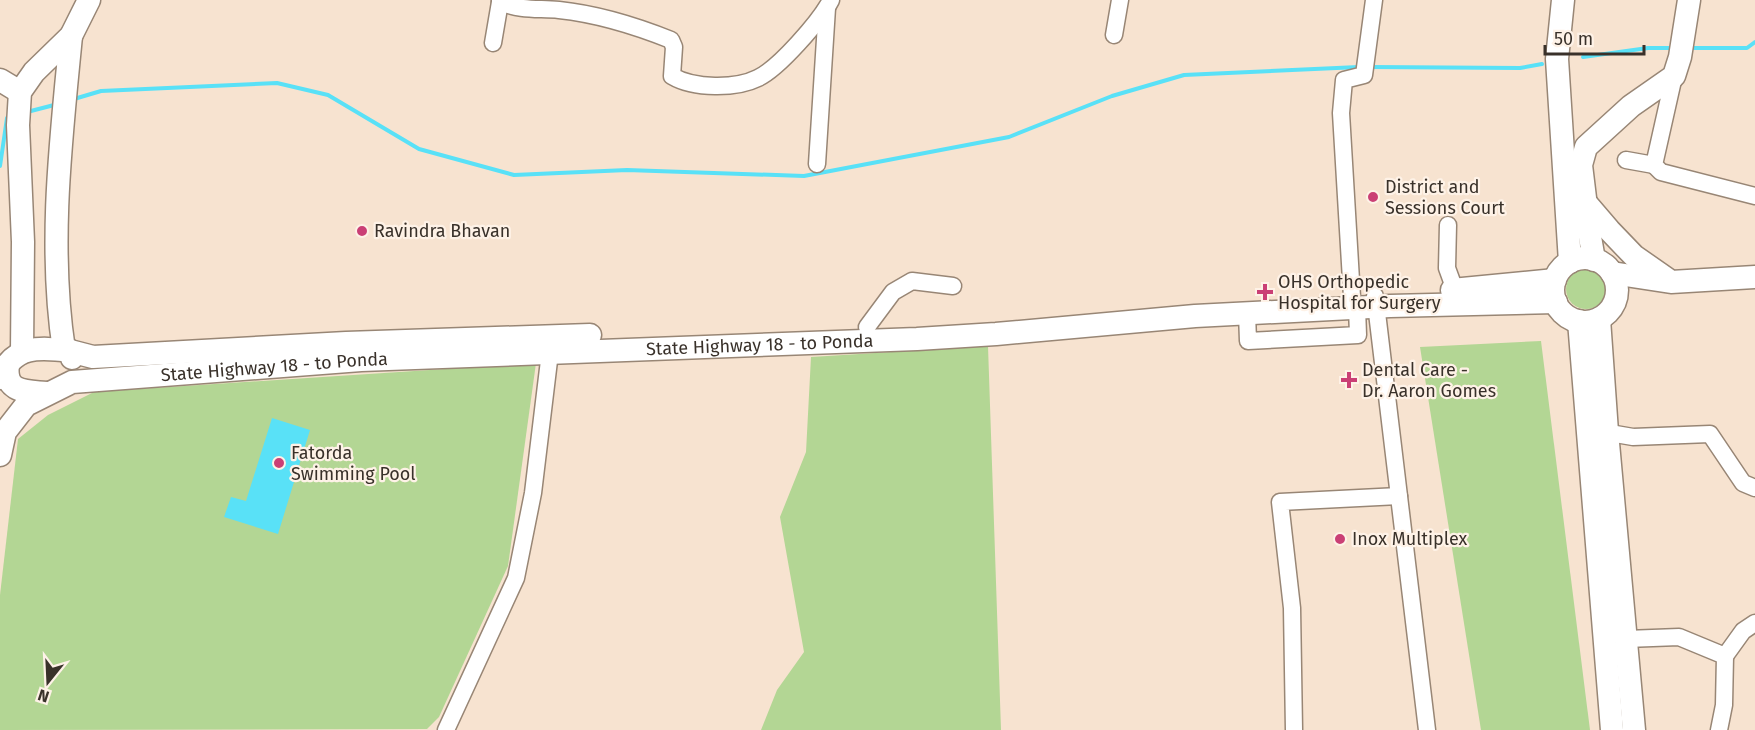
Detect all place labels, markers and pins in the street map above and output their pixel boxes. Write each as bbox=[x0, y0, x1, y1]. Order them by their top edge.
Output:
place label: District and Sessions Court bbox=[1385, 176, 1505, 219]
marker: District and Sessions Court bbox=[1366, 190, 1380, 204]
place label: Ravindra Bhavan bbox=[374, 220, 510, 242]
marker: Ravindra Bhavan bbox=[355, 224, 369, 238]
place label: OHS Orthopedic Hospital for Surgery bbox=[1278, 271, 1441, 314]
marker: OHS Orthopedic Hospital for Surgery bbox=[1256, 283, 1274, 301]
place label: Dental Care - Dr. Aaron Gomes bbox=[1362, 359, 1496, 402]
marker: Dental Care - Dr. Aaron Gomes bbox=[1340, 371, 1358, 389]
place label: Fatorda Swimming Pool bbox=[291, 442, 416, 485]
marker: Fatorda Swimming Pool bbox=[272, 456, 286, 470]
place label: Inox Multiplex bbox=[1352, 528, 1468, 550]
marker: Inox Multiplex bbox=[1333, 532, 1347, 546]

